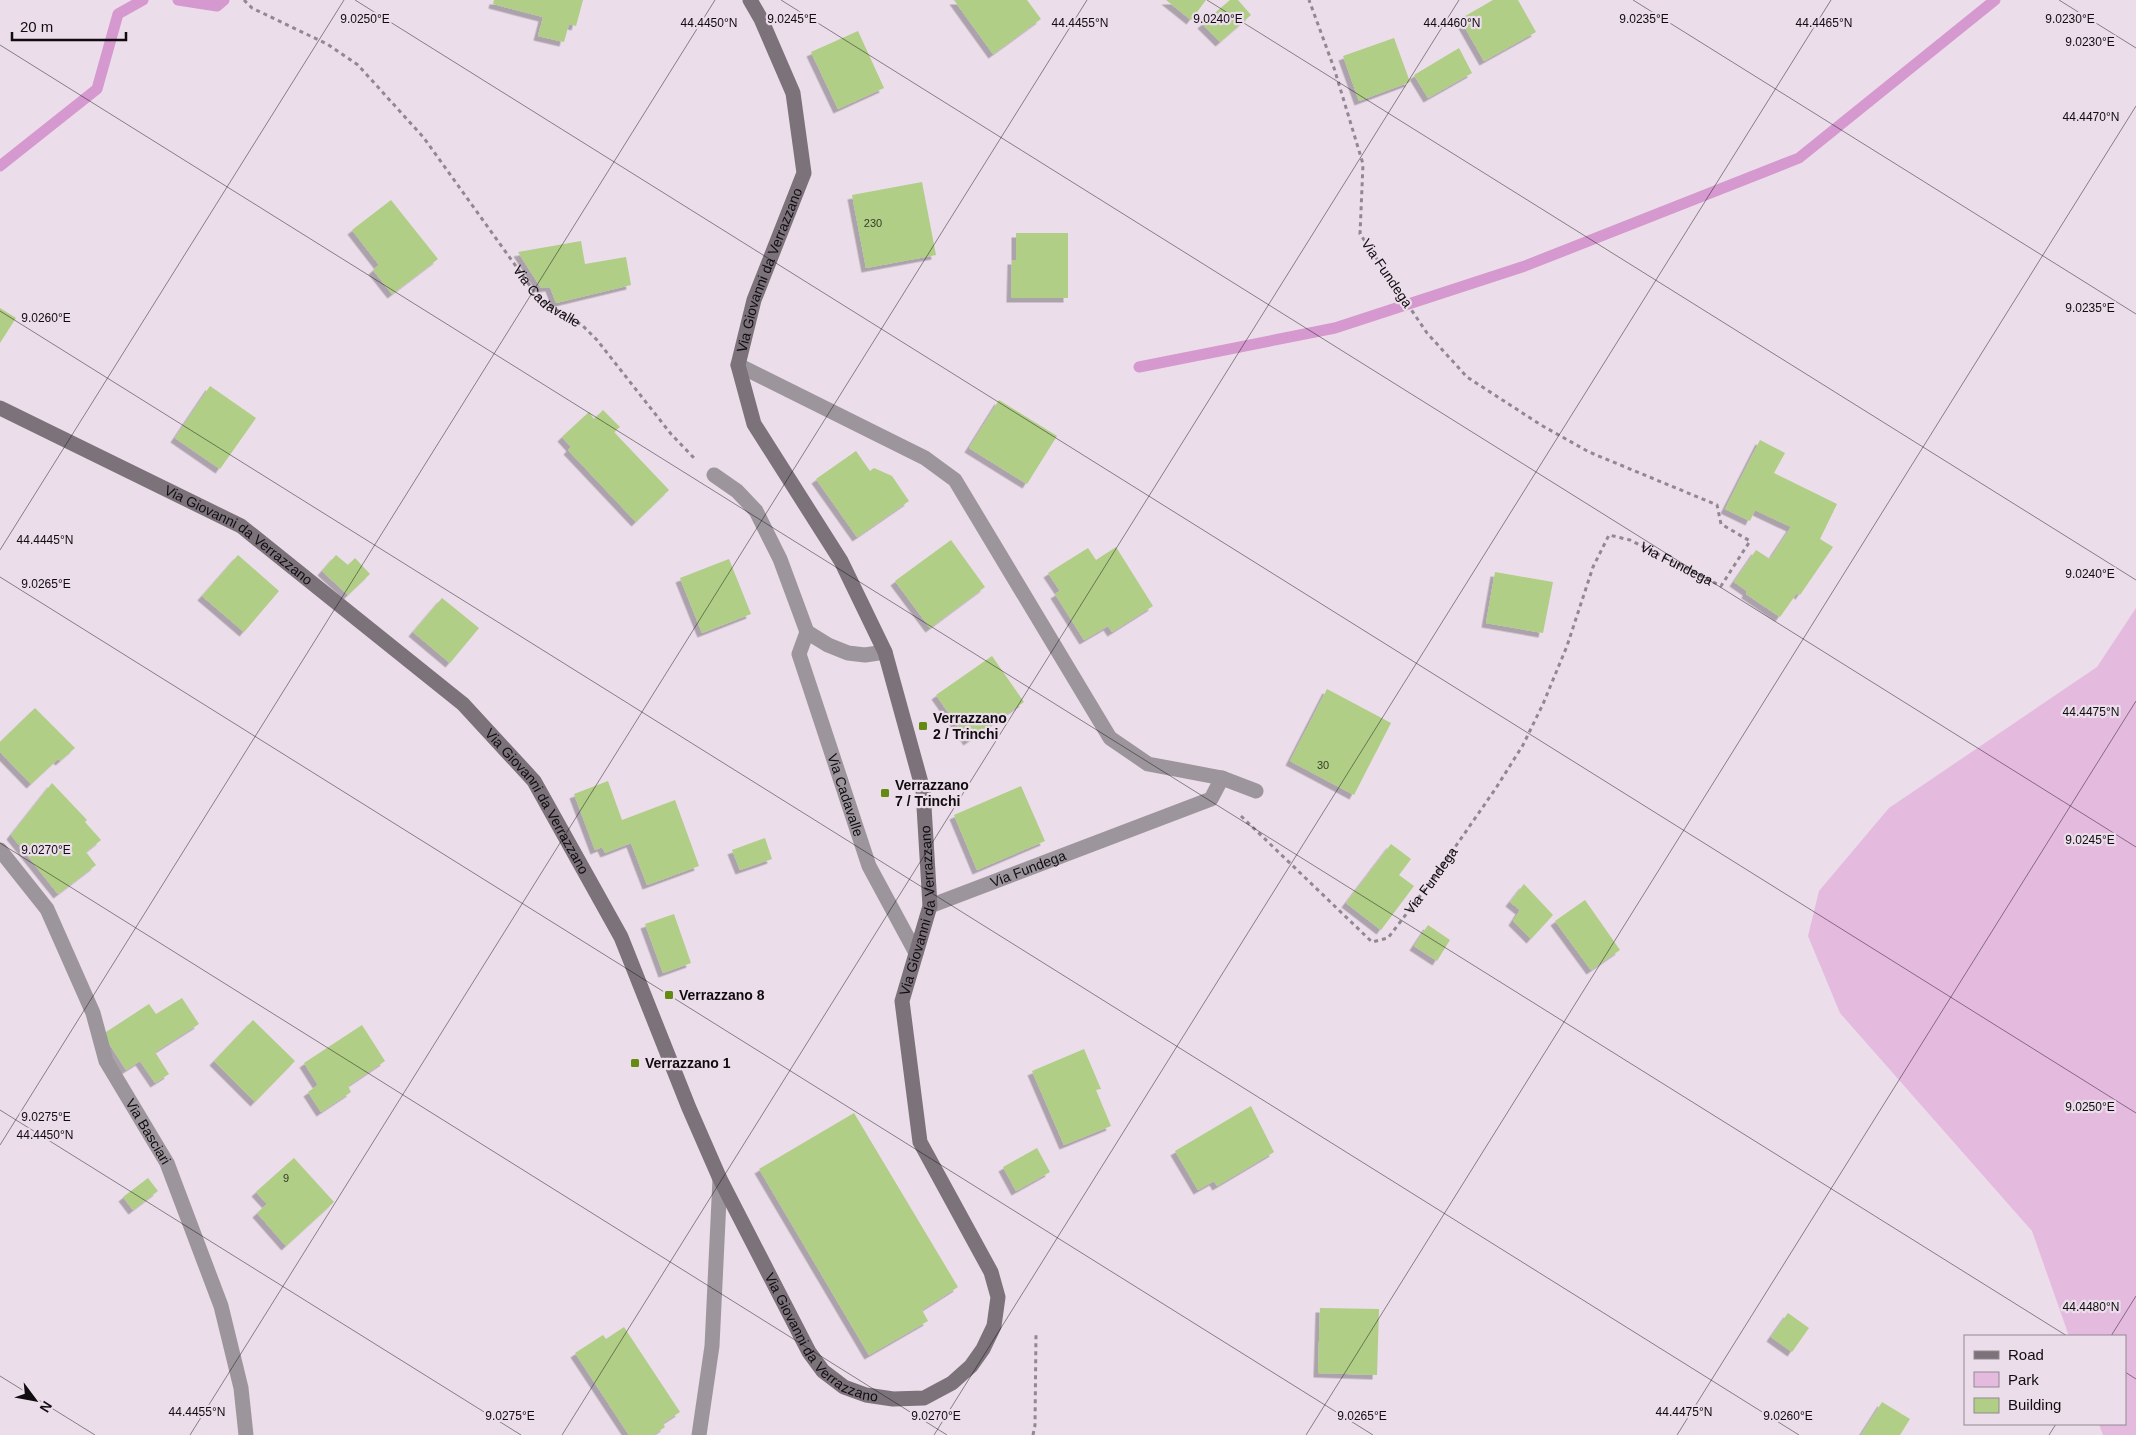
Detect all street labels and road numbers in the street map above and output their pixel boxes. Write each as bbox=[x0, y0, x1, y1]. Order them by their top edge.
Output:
street label: Via Giovanni da Verrazzano bbox=[733, 185, 805, 354]
street label: Via Fundega bbox=[1358, 236, 1416, 310]
street label: Via Cadavalle bbox=[510, 262, 584, 330]
street label: Via Giovanni da Verrazzano bbox=[162, 482, 316, 588]
street label: Via Fundega bbox=[1638, 539, 1716, 589]
street label: Via Giovanni da Verrazzano bbox=[482, 725, 592, 877]
street label: Via Cadavalle bbox=[824, 752, 867, 839]
street label: Via Giovanni da Verrazzano bbox=[896, 825, 938, 997]
street label: Via Fundega bbox=[1401, 844, 1461, 917]
street label: Via Fundega bbox=[988, 847, 1068, 890]
street label: Via Basciari bbox=[122, 1096, 174, 1167]
street label: Via Giovanni da Verrazzano bbox=[762, 1270, 879, 1405]

